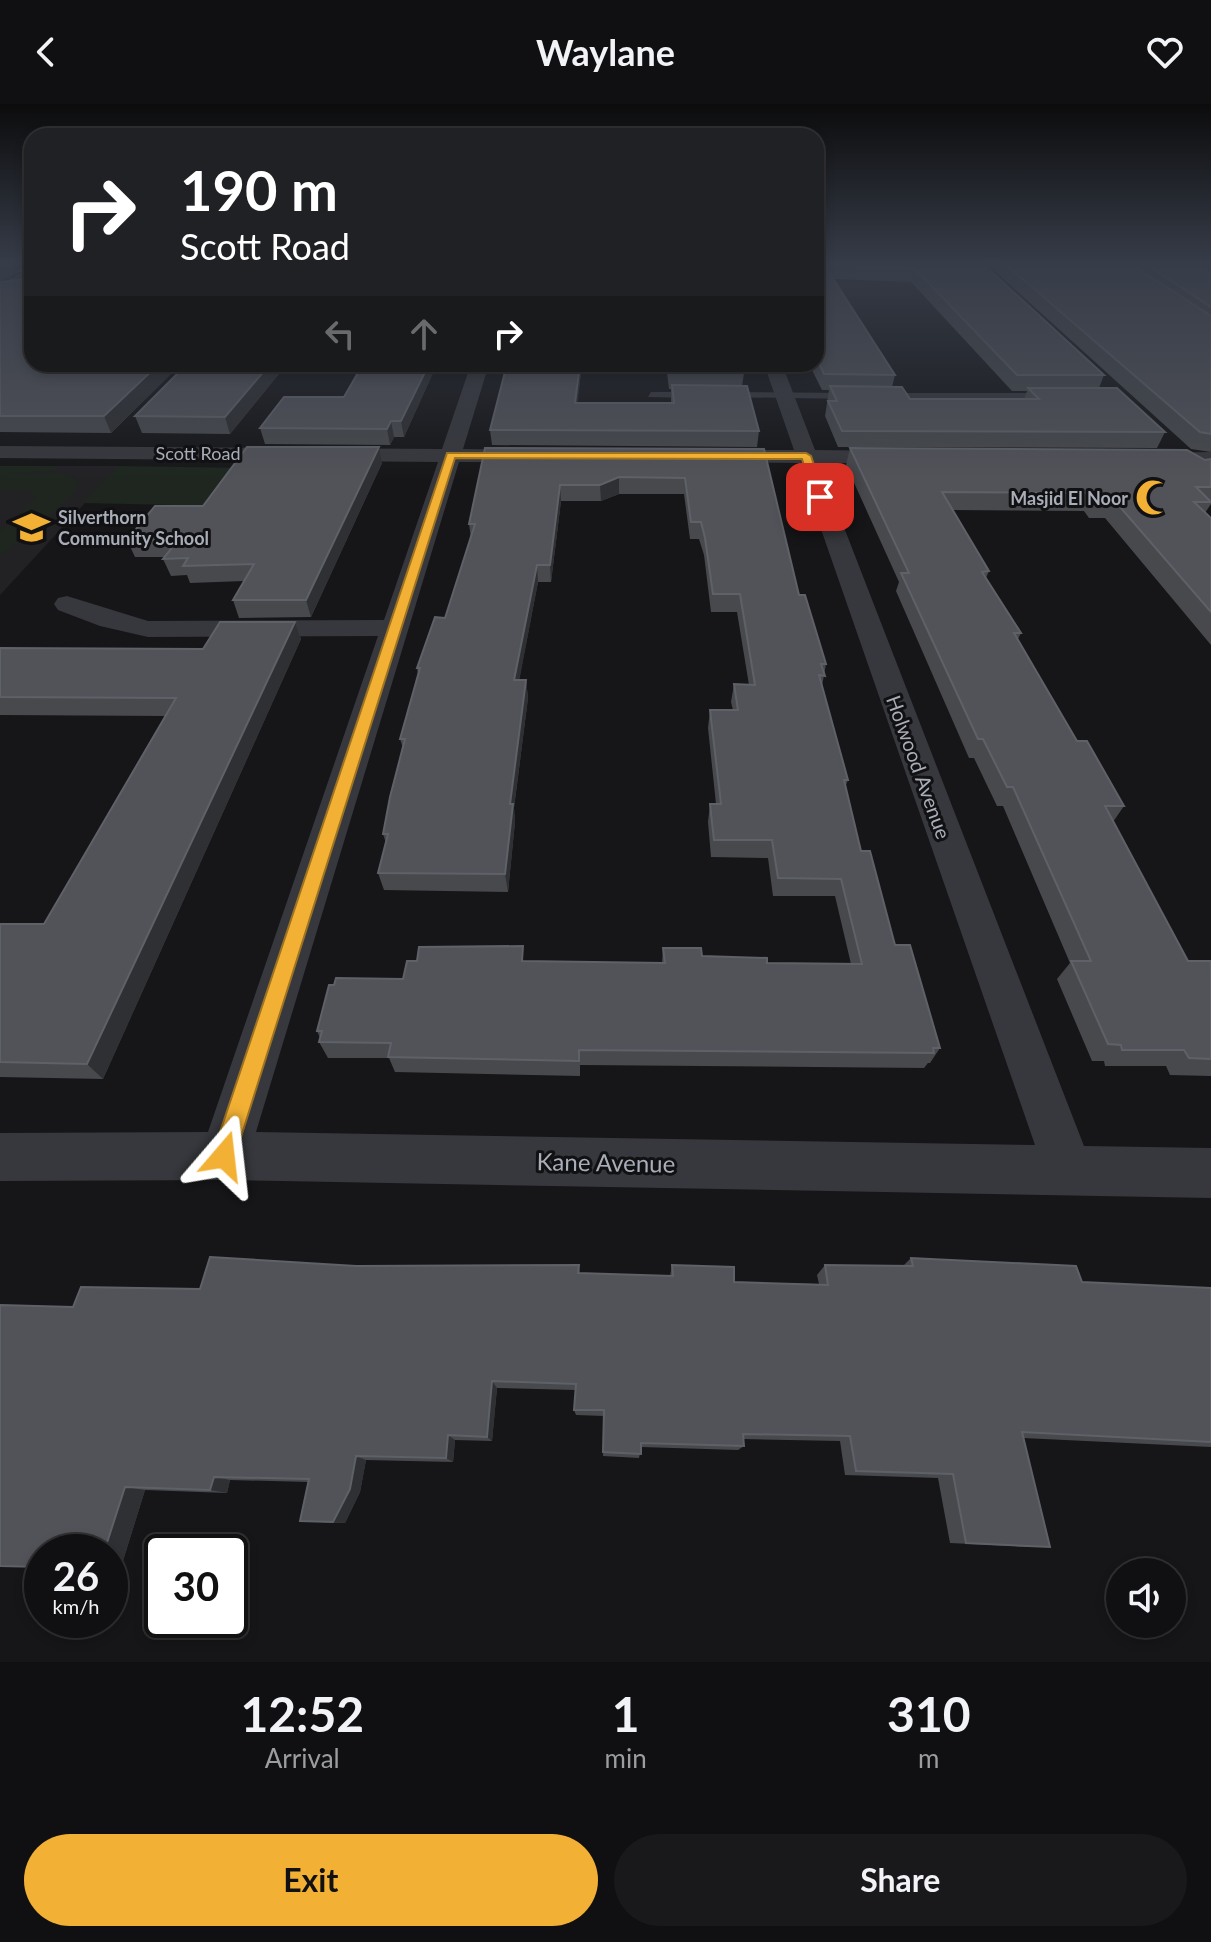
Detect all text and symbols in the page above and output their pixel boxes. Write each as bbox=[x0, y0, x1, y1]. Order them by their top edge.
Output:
icon: back bbox=[24, 30, 68, 74]
text: Waylane bbox=[536, 30, 675, 74]
icon: heart bbox=[1143, 30, 1187, 74]
text: 190 m bbox=[180, 156, 338, 223]
icon: right bbox=[48, 160, 152, 264]
text: Scott Road bbox=[180, 224, 350, 268]
icon: left bbox=[318, 312, 362, 356]
icon: ahead bbox=[402, 312, 446, 356]
icon: right bbox=[486, 312, 530, 356]
street label: Scott Road bbox=[155, 442, 241, 464]
pin bbox=[786, 463, 854, 531]
icon: arrive bbox=[798, 475, 842, 519]
mosque icon: Masjid El Noor bbox=[1135, 479, 1173, 517]
place label: Masjid El Noor bbox=[1010, 487, 1128, 509]
place label: Silverthorn Community School bbox=[58, 506, 209, 549]
school or university icon: Silverthorn Community School bbox=[13, 508, 51, 546]
street label: Holwood Avenue bbox=[882, 692, 956, 842]
position arrow bbox=[182, 1114, 266, 1198]
street label: Kane Avenue bbox=[536, 1146, 676, 1178]
speed limit sign: 30 bbox=[144, 1534, 248, 1638]
text: 26 bbox=[53, 1552, 99, 1600]
map controls bbox=[1106, 1558, 1186, 1638]
button: sound bbox=[1106, 1558, 1186, 1638]
text: km/h bbox=[53, 1594, 99, 1618]
text: 12:52 bbox=[240, 1685, 364, 1742]
text: 1 bbox=[612, 1685, 640, 1742]
text: 310 bbox=[887, 1685, 971, 1742]
text: Arrival bbox=[265, 1742, 340, 1774]
text: min bbox=[605, 1742, 647, 1774]
text: m bbox=[918, 1742, 940, 1774]
button: Exit bbox=[24, 1834, 598, 1926]
button: Share bbox=[614, 1834, 1187, 1926]

